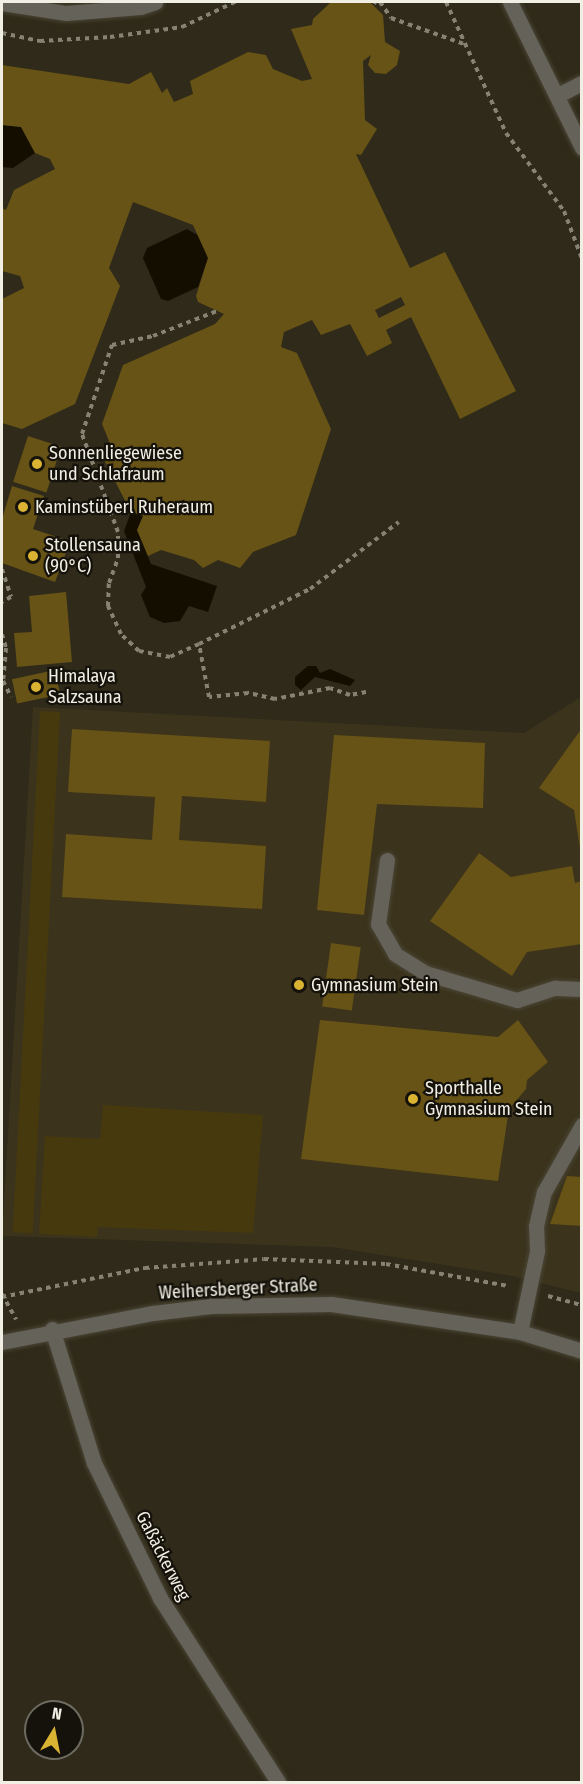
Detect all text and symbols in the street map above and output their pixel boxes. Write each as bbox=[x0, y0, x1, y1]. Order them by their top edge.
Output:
place label: Sonnenliegewiese und Schlafraum bbox=[49, 443, 182, 486]
marker: Sonnenliegewiese und Schlafraum bbox=[30, 457, 44, 471]
place label: Kaminstüberl Ruheraum bbox=[35, 496, 213, 518]
marker: Kaminstüberl Ruheraum bbox=[16, 500, 30, 514]
place label: Stollensauna (90°C) bbox=[45, 535, 141, 578]
marker: Stollensauna (90°C) bbox=[26, 549, 40, 563]
place label: Himalaya Salzsauna bbox=[48, 666, 122, 708]
marker: Himalaya Salzsauna bbox=[29, 680, 43, 694]
place label: Gymnasium Stein bbox=[311, 974, 439, 996]
marker: Gymnasium Stein bbox=[292, 978, 306, 992]
place label: Sporthalle Gymnasium Stein bbox=[425, 1078, 553, 1120]
marker: Sporthalle Gymnasium Stein bbox=[406, 1092, 420, 1106]
street label: Weihersberger Straße bbox=[158, 1274, 318, 1304]
street label: Gaßäckerweg bbox=[131, 1508, 195, 1604]
north arrow bbox=[24, 1700, 84, 1760]
text: N bbox=[50, 1704, 63, 1724]

